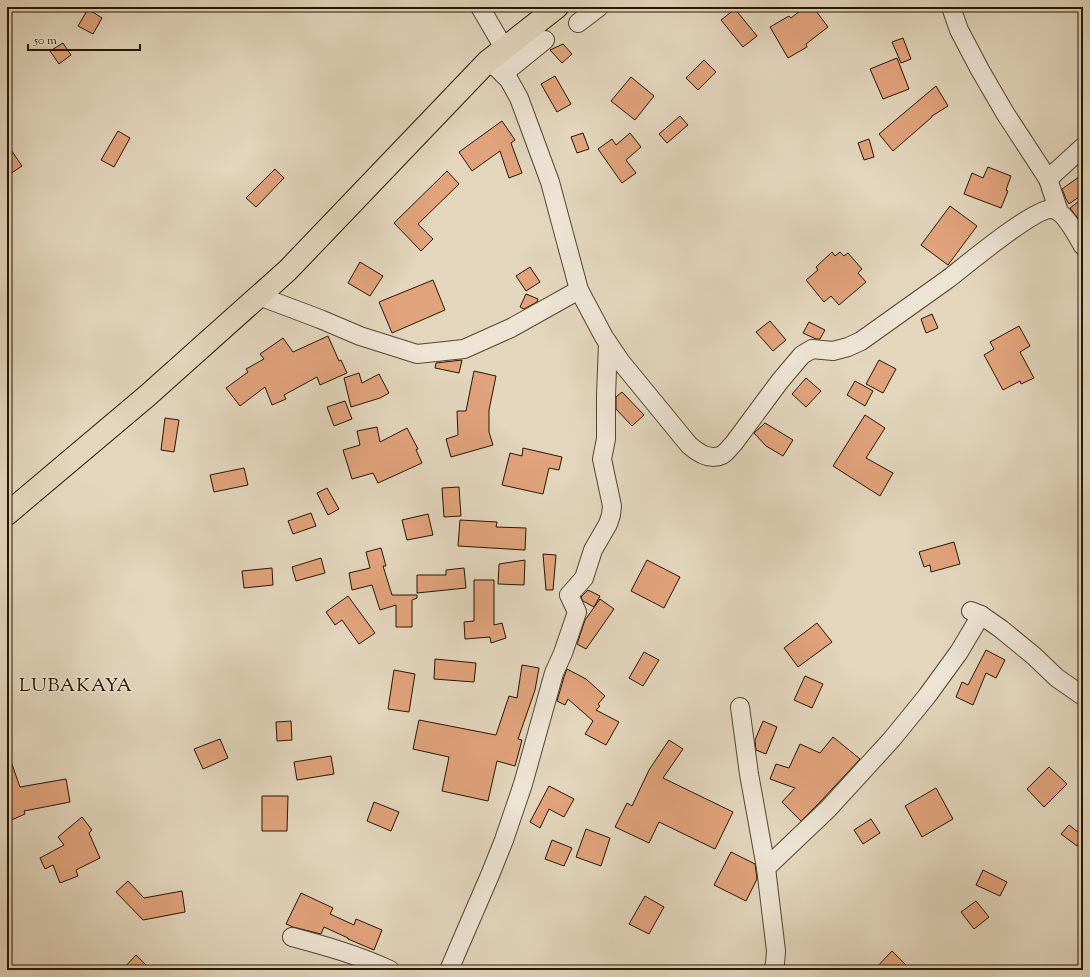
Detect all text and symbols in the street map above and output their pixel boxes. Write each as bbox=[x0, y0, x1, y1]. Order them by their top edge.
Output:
scale bar bbox=[28, 26, 140, 52]
text: 50 m bbox=[33, 32, 57, 50]
district label: LUBAKAYA bbox=[19, 673, 133, 700]

